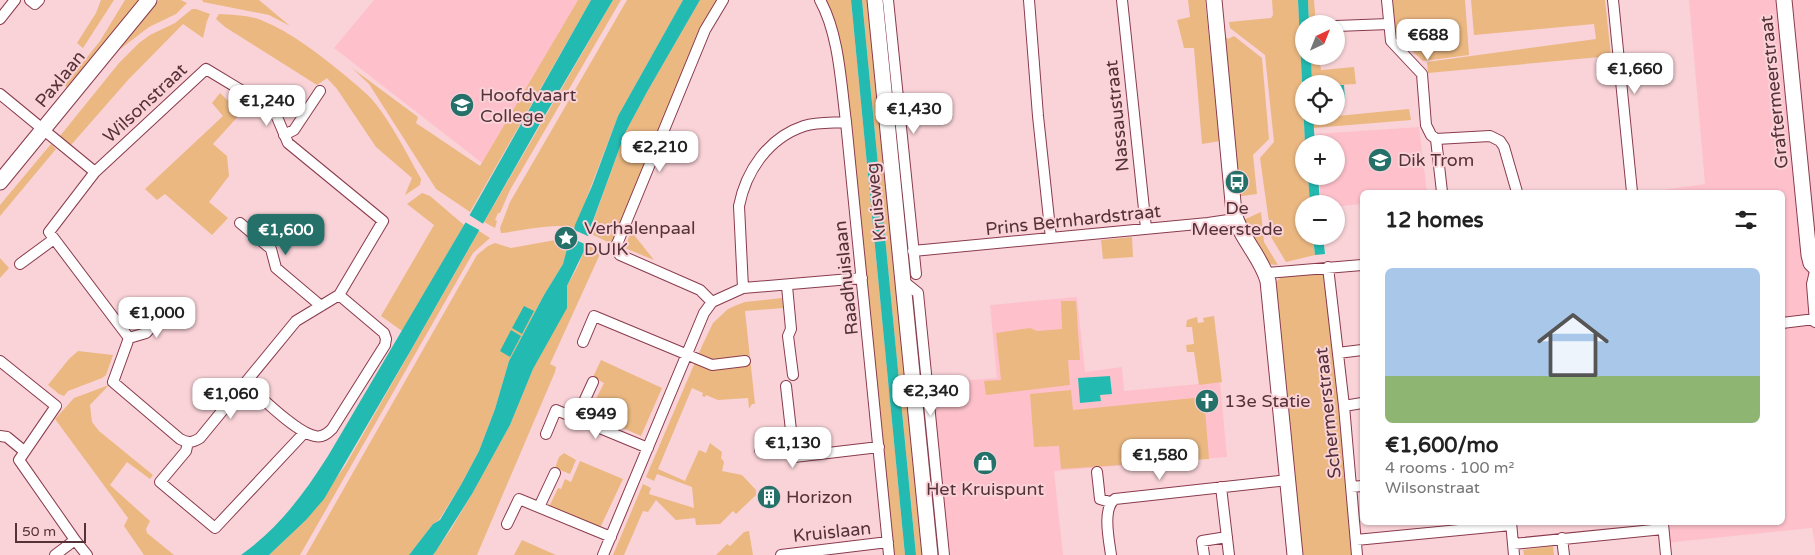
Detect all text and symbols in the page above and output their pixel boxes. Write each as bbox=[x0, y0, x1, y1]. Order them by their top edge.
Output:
street label: Graftermeerstraat bbox=[1755, 14, 1793, 170]
north arrow bbox=[1295, 15, 1345, 65]
map controls bbox=[1295, 15, 1345, 245]
pin: €688 bbox=[1398, 18, 1458, 61]
text: €688 bbox=[1407, 25, 1449, 45]
street label: Paxlaan bbox=[30, 46, 90, 112]
pin: €1,660 bbox=[1594, 52, 1676, 95]
street label: Wilsonstraat bbox=[98, 58, 192, 147]
street label: Nassaustraat bbox=[1100, 59, 1134, 173]
text: €1,660 bbox=[1607, 59, 1663, 79]
button: locate bbox=[1295, 75, 1345, 125]
pin: €1,240 bbox=[226, 84, 308, 127]
place label: Hoofdvaart College bbox=[480, 84, 576, 127]
text: €1,240 bbox=[239, 91, 295, 111]
school or university icon: Hoofdvaart College bbox=[449, 92, 475, 118]
pin: €1,430 bbox=[873, 92, 955, 135]
text: €1,430 bbox=[887, 99, 941, 119]
pin: €2,210 bbox=[619, 130, 701, 173]
button: + bbox=[1295, 135, 1345, 185]
text: €2,210 bbox=[632, 137, 688, 157]
school or university icon: Dik Trom bbox=[1367, 147, 1393, 173]
place label: Dik Trom bbox=[1398, 149, 1474, 171]
street label: Kruisweg bbox=[861, 162, 891, 242]
bus stop icon: De Meerstede bbox=[1224, 169, 1250, 195]
button: − bbox=[1295, 195, 1345, 245]
place label: De Meerstede bbox=[1191, 197, 1283, 240]
street label: Prins Bernhardstraat bbox=[984, 200, 1162, 240]
icon: filters bbox=[1732, 206, 1760, 234]
text: 12 homes bbox=[1385, 208, 1484, 233]
pin: €1,600 bbox=[245, 214, 327, 256]
place label: Verhalenpaal DUIK bbox=[584, 217, 695, 260]
text: €1,600 bbox=[258, 220, 314, 240]
street label: Raadhuislaan bbox=[829, 220, 863, 336]
place icon: Verhalenpaal DUIK bbox=[553, 225, 579, 251]
pin: €1,000 bbox=[116, 296, 198, 339]
icon: home bbox=[1528, 300, 1618, 390]
text: €1,000 bbox=[129, 303, 185, 323]
street label: Schermerstraat bbox=[1310, 346, 1346, 480]
pin: €2,340 bbox=[890, 374, 972, 417]
pin: €1,060 bbox=[190, 378, 272, 420]
text: €2,340 bbox=[903, 381, 959, 401]
text: €1,060 bbox=[203, 384, 259, 404]
church icon: 13e Statie bbox=[1194, 388, 1220, 414]
place label: 13e Statie bbox=[1224, 390, 1311, 412]
pin: €949 bbox=[566, 398, 626, 440]
text: €949 bbox=[575, 404, 617, 424]
pin: €1,130 bbox=[752, 426, 834, 469]
text: €1,130 bbox=[765, 433, 821, 453]
text: €1,600/mo bbox=[1385, 433, 1499, 458]
pin: €1,580 bbox=[1119, 438, 1201, 481]
text: €1,580 bbox=[1132, 445, 1188, 465]
shop icon: Het Kruispunt bbox=[972, 450, 998, 476]
text: 4 rooms · 100 m² bbox=[1385, 458, 1514, 478]
place label: Het Kruispunt bbox=[926, 478, 1044, 500]
text: Wilsonstraat bbox=[1385, 478, 1480, 498]
building icon: Horizon bbox=[756, 484, 782, 510]
place label: Horizon bbox=[786, 486, 853, 508]
street label: Kruislaan bbox=[792, 517, 872, 547]
scale bar bbox=[15, 520, 86, 543]
text: 50 m bbox=[22, 523, 56, 540]

